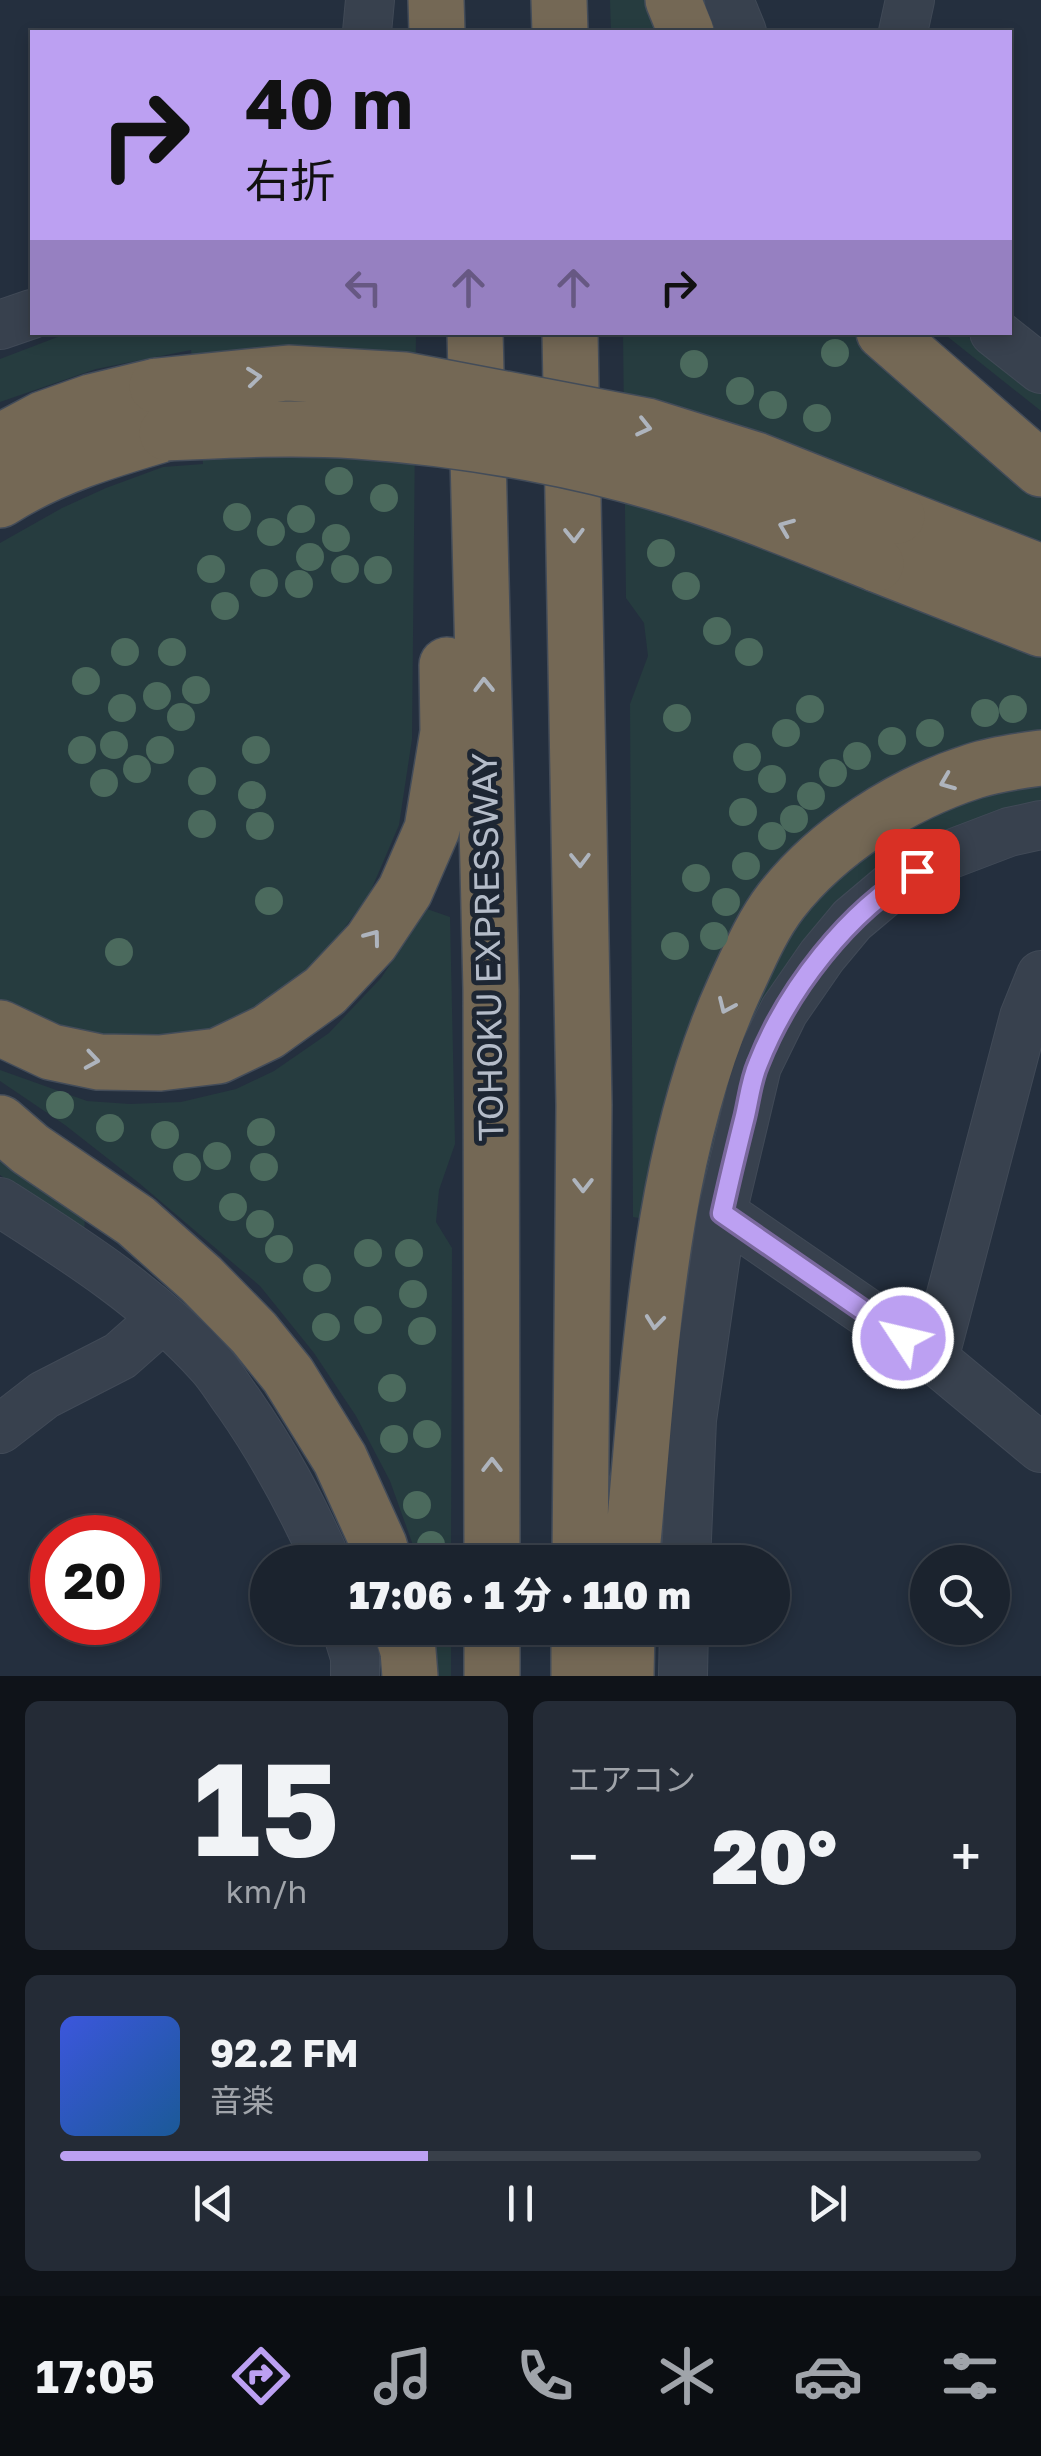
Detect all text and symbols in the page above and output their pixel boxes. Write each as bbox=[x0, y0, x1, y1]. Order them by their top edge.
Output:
text: 40 m bbox=[245, 60, 413, 144]
icon: right bbox=[80, 70, 210, 200]
text: 右折 bbox=[245, 153, 335, 207]
icon: left bbox=[336, 260, 391, 315]
icon: ahead bbox=[441, 260, 496, 315]
icon: ahead bbox=[546, 260, 601, 315]
icon: right bbox=[651, 260, 706, 315]
one-way arrow bbox=[247, 366, 263, 388]
one-way arrow bbox=[635, 415, 652, 436]
one-way arrow bbox=[778, 519, 796, 539]
one-way arrow bbox=[563, 527, 584, 543]
one-way arrow bbox=[473, 677, 494, 693]
street label: TOHOKU EXPRESSWAY bbox=[463, 752, 511, 1142]
one-way arrow bbox=[939, 770, 957, 790]
pin bbox=[875, 829, 960, 914]
icon: arrive bbox=[890, 844, 945, 899]
one-way arrow bbox=[569, 852, 590, 868]
one-way arrow bbox=[361, 930, 378, 948]
one-way arrow bbox=[719, 996, 739, 1014]
one-way arrow bbox=[83, 1048, 100, 1069]
one-way arrow bbox=[572, 1178, 594, 1193]
position arrow bbox=[851, 1286, 955, 1390]
one-way arrow bbox=[644, 1314, 666, 1330]
one-way arrow bbox=[481, 1457, 503, 1472]
speed limit sign: 20 bbox=[30, 1515, 160, 1645]
map controls bbox=[910, 1545, 1010, 1645]
button: search bbox=[910, 1545, 1010, 1645]
text: 17:06 · 1 分 · 110 m bbox=[349, 1572, 691, 1617]
text: 15 bbox=[193, 1729, 340, 1885]
text: エアコン bbox=[568, 1760, 696, 1798]
text: 20° bbox=[712, 1810, 837, 1901]
text: − bbox=[568, 1823, 598, 1889]
text: + bbox=[951, 1823, 981, 1889]
text: km/h bbox=[226, 1872, 307, 1910]
text: 92.2 FM bbox=[210, 2030, 359, 2075]
text: 音楽 bbox=[210, 2081, 274, 2119]
icon: previous bbox=[186, 2176, 241, 2231]
icon: pause bbox=[493, 2176, 548, 2231]
icon: next bbox=[800, 2176, 855, 2231]
icon: directions bbox=[226, 2341, 296, 2411]
icon: music bbox=[368, 2341, 438, 2411]
icon: phone bbox=[510, 2341, 580, 2411]
icon: climate bbox=[652, 2341, 722, 2411]
icon: car bbox=[793, 2341, 863, 2411]
icon: filters bbox=[935, 2341, 1005, 2411]
text: 17:05 bbox=[36, 2349, 155, 2403]

